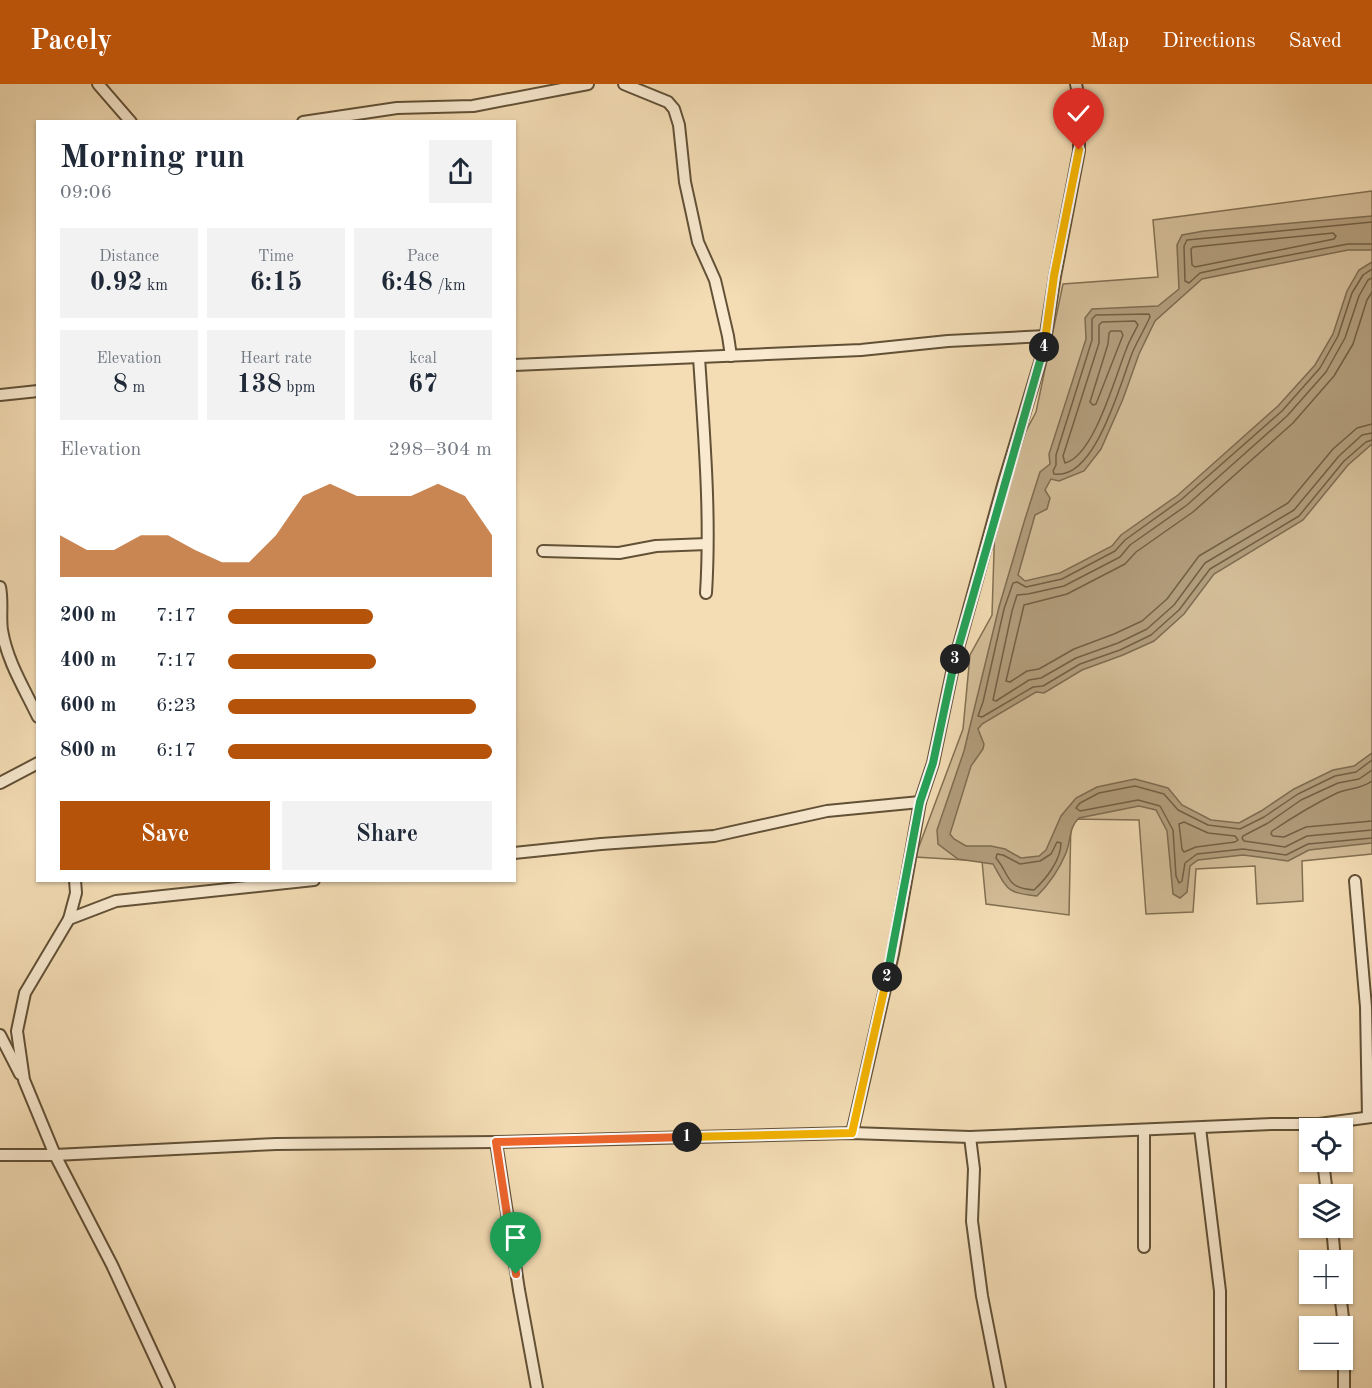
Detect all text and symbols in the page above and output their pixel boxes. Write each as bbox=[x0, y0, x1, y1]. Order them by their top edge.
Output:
text: Pacely bbox=[30, 28, 112, 56]
text: Map bbox=[1090, 31, 1129, 52]
text: Directions bbox=[1162, 31, 1256, 52]
text: Saved bbox=[1289, 31, 1342, 52]
pin bbox=[1053, 88, 1104, 150]
icon: check bbox=[1062, 97, 1095, 130]
button: share bbox=[429, 140, 492, 203]
text: Morning run bbox=[60, 142, 245, 175]
text: 09:06 bbox=[60, 183, 112, 203]
text: Distance bbox=[99, 249, 159, 265]
text: Time bbox=[258, 249, 294, 265]
text: Pace bbox=[407, 249, 439, 265]
text: 0.92 bbox=[90, 270, 143, 296]
text: 6:15 bbox=[250, 270, 302, 296]
text: 6:48 bbox=[380, 270, 433, 296]
text: km bbox=[143, 278, 168, 294]
text: /km bbox=[433, 278, 466, 294]
pin: 4 bbox=[1029, 332, 1059, 362]
text: 4 bbox=[1039, 339, 1049, 355]
text: Elevation bbox=[96, 351, 162, 367]
text: Heart rate bbox=[240, 351, 312, 367]
text: kcal bbox=[409, 351, 437, 367]
text: 8 bbox=[113, 372, 128, 398]
text: 138 bbox=[237, 372, 282, 398]
text: 67 bbox=[408, 372, 438, 398]
text: m bbox=[128, 380, 145, 396]
text: bpm bbox=[282, 380, 315, 396]
text: Elevation bbox=[60, 440, 141, 460]
text: 298–304 m bbox=[389, 440, 492, 460]
text: 200 m bbox=[60, 606, 116, 626]
text: 7:17 bbox=[156, 606, 196, 626]
pin: 3 bbox=[940, 644, 970, 674]
text: 400 m bbox=[60, 651, 116, 671]
text: 7:17 bbox=[156, 651, 196, 671]
text: 3 bbox=[950, 651, 960, 667]
text: 600 m bbox=[60, 696, 116, 716]
text: 6:23 bbox=[156, 696, 196, 716]
text: 800 m bbox=[60, 741, 116, 761]
text: 6:17 bbox=[156, 741, 196, 761]
button: Save bbox=[60, 801, 270, 870]
button: Share bbox=[282, 801, 492, 870]
pin: 2 bbox=[872, 962, 902, 992]
text: 2 bbox=[882, 969, 892, 985]
map controls bbox=[1299, 1118, 1353, 1370]
button: locate bbox=[1299, 1118, 1353, 1172]
pin: 1 bbox=[672, 1122, 702, 1152]
text: 1 bbox=[682, 1129, 692, 1145]
button: layers bbox=[1299, 1184, 1353, 1238]
pin bbox=[490, 1212, 541, 1274]
icon: arrive bbox=[499, 1221, 532, 1254]
button: + bbox=[1299, 1250, 1353, 1304]
button: − bbox=[1299, 1316, 1353, 1370]

